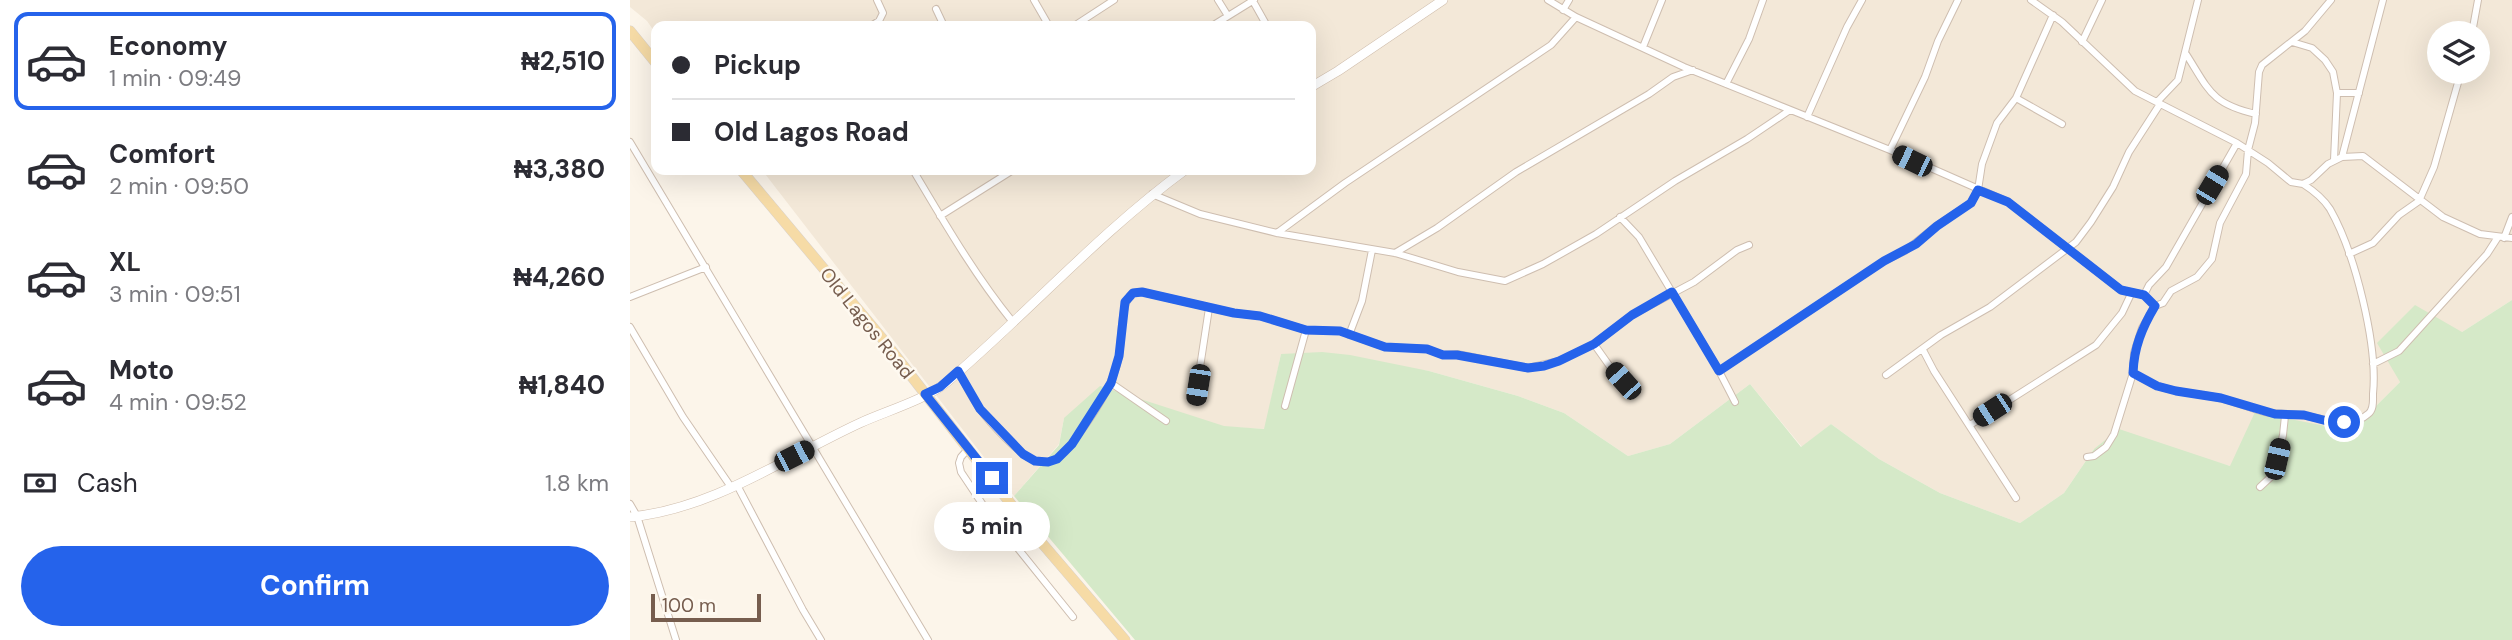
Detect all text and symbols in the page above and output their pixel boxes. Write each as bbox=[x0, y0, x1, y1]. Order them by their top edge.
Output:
map controls bbox=[2427, 21, 2490, 84]
button: layers bbox=[2427, 21, 2490, 84]
text: Economy bbox=[109, 29, 227, 63]
icon: car bbox=[25, 30, 88, 93]
text: ₦2,510 bbox=[521, 44, 605, 78]
text: Pickup bbox=[714, 48, 801, 82]
text: 1 min · 09:49 bbox=[109, 63, 242, 93]
text: Old Lagos Road bbox=[714, 115, 909, 149]
text: Comfort bbox=[109, 137, 215, 171]
icon: car bbox=[25, 138, 88, 201]
car bbox=[1889, 142, 1936, 180]
text: ₦3,380 bbox=[514, 152, 605, 186]
car bbox=[2193, 162, 2232, 208]
text: 2 min · 09:50 bbox=[109, 171, 249, 201]
text: XL bbox=[109, 245, 141, 279]
icon: car bbox=[25, 246, 88, 309]
text: ₦4,260 bbox=[513, 260, 605, 294]
street label: Old Lagos Road bbox=[814, 262, 920, 384]
text: 3 min · 09:51 bbox=[109, 279, 241, 309]
text: Moto bbox=[109, 353, 174, 387]
icon: car bbox=[25, 354, 88, 417]
car bbox=[1602, 358, 1645, 404]
car bbox=[1185, 363, 1212, 407]
text: ₦1,840 bbox=[519, 368, 605, 402]
text: 4 min · 09:52 bbox=[109, 387, 247, 417]
car bbox=[1969, 390, 2016, 430]
route start bbox=[2328, 406, 2360, 438]
car bbox=[2263, 436, 2292, 482]
car bbox=[771, 437, 818, 475]
route end bbox=[976, 462, 1008, 494]
icon: cash bbox=[21, 464, 59, 502]
text: Cash bbox=[77, 466, 138, 500]
text: 1.8 km bbox=[545, 468, 609, 498]
callout: 5 min bbox=[934, 503, 1050, 552]
text: 5 min bbox=[961, 511, 1023, 541]
button: Confirm bbox=[21, 546, 609, 626]
scale bar bbox=[651, 591, 761, 623]
text: 100 m bbox=[662, 593, 716, 618]

